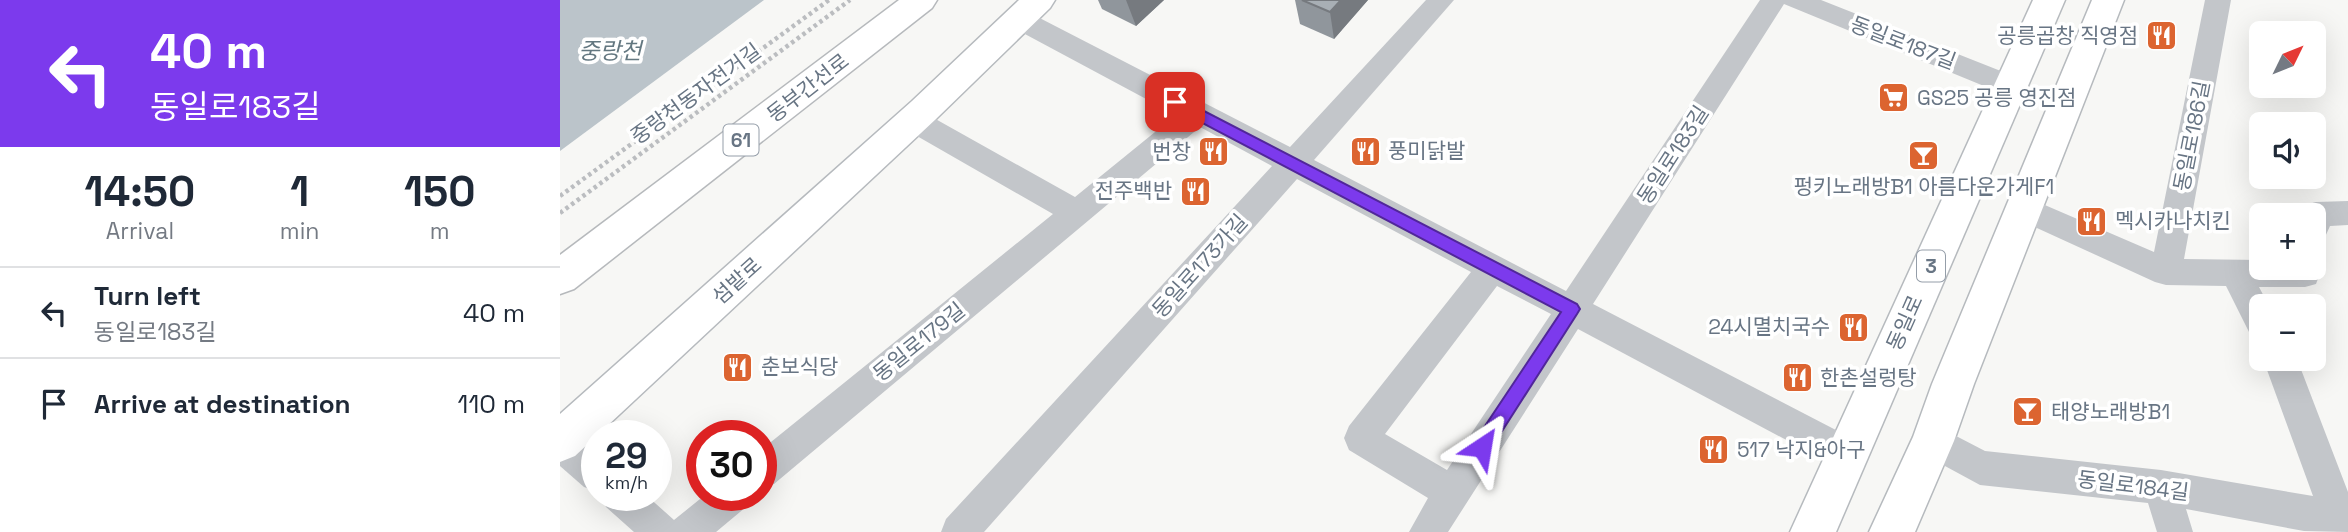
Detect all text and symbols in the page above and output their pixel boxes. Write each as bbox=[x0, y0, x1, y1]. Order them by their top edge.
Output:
street label: 동일로187길 bbox=[1847, 10, 1960, 75]
restaurant icon: 공릉곱창 직영점 bbox=[2144, 19, 2178, 53]
text: 40 m bbox=[150, 20, 267, 82]
north arrow bbox=[2249, 21, 2326, 98]
map controls bbox=[2249, 21, 2326, 371]
place label: 공릉곱창 직영점 bbox=[1997, 22, 2138, 49]
icon: left bbox=[35, 28, 126, 119]
water label: 중랑천 bbox=[578, 36, 645, 66]
street label: 중랑천동자전거길 bbox=[625, 37, 766, 150]
street label: 동부간선로 bbox=[761, 47, 854, 128]
pin bbox=[1145, 72, 1205, 132]
street label: 동일로186길 bbox=[2168, 78, 2215, 193]
supermarket icon: GS25 공릉 영진점 bbox=[1877, 81, 1911, 115]
icon: arrive bbox=[1156, 83, 1194, 121]
place label: GS25 공릉 영진점 bbox=[1917, 84, 2076, 111]
text: 동일로183길 bbox=[150, 87, 320, 127]
street label: 동일로183길 bbox=[1631, 100, 1714, 209]
button: sound bbox=[2249, 112, 2326, 189]
road number: 61 bbox=[724, 124, 758, 156]
restaurant icon: 풍미닭발 bbox=[1348, 134, 1382, 168]
restaurant icon: 번창 bbox=[1197, 135, 1231, 169]
place label: 풍미닭발 bbox=[1388, 137, 1465, 164]
place label: 번창 bbox=[1152, 138, 1191, 165]
bar icon: 펑키노래방B1 아름다운가게F1 bbox=[1907, 138, 1941, 172]
text: 14:50 bbox=[85, 165, 195, 218]
text: 1 bbox=[290, 165, 309, 218]
text: 150 bbox=[404, 165, 475, 218]
place label: 펑키노래방B1 아름다운가게F1 bbox=[1794, 173, 2054, 200]
restaurant icon: 전주백반 bbox=[1178, 174, 1212, 208]
place label: 전주백반 bbox=[1095, 177, 1172, 204]
button: + bbox=[2249, 203, 2326, 280]
restaurant icon: 멕시카나치킨 bbox=[2075, 204, 2109, 238]
place label: 멕시카나치킨 bbox=[2115, 207, 2231, 234]
street label: 동일로173가길 bbox=[1146, 208, 1253, 323]
text: Arrival bbox=[106, 216, 174, 246]
text: min bbox=[280, 216, 319, 246]
text: m bbox=[430, 216, 450, 246]
road number: 3 bbox=[1917, 250, 1945, 282]
street label: 섬밭로 bbox=[706, 251, 767, 310]
text: Turn left bbox=[94, 279, 201, 313]
street label: 동일로 bbox=[1880, 291, 1929, 355]
icon: left bbox=[35, 294, 73, 332]
button: − bbox=[2249, 294, 2326, 371]
text: 40 m bbox=[463, 296, 525, 330]
street label: 동일로179길 bbox=[867, 296, 970, 387]
restaurant icon: 24시멸치국수 bbox=[1836, 310, 1870, 344]
place label: 24시멸치국수 bbox=[1708, 313, 1830, 340]
text: 동일로183길 bbox=[94, 317, 216, 347]
restaurant icon: 춘보식당 bbox=[721, 350, 755, 384]
place label: 춘보식당 bbox=[761, 353, 838, 380]
restaurant icon: 한촌설렁탕 bbox=[1780, 361, 1814, 395]
place label: 한촌설렁탕 bbox=[1820, 364, 1917, 391]
icon: arrive bbox=[35, 385, 73, 423]
text: Arrive at destination bbox=[94, 387, 351, 421]
text: 110 m bbox=[458, 387, 525, 421]
bar icon: 태양노래방B1 bbox=[2011, 395, 2045, 429]
place label: 태양노래방B1 bbox=[2051, 398, 2170, 425]
position arrow bbox=[1445, 410, 1519, 484]
speed limit sign: 30 bbox=[686, 420, 777, 511]
restaurant icon: 517 낙지&아구 bbox=[1697, 433, 1731, 467]
text: 29 bbox=[605, 434, 648, 478]
place label: 517 낙지&아구 bbox=[1737, 436, 1865, 463]
street label: 동일로184길 bbox=[2076, 465, 2190, 506]
text: km/h bbox=[605, 471, 648, 494]

